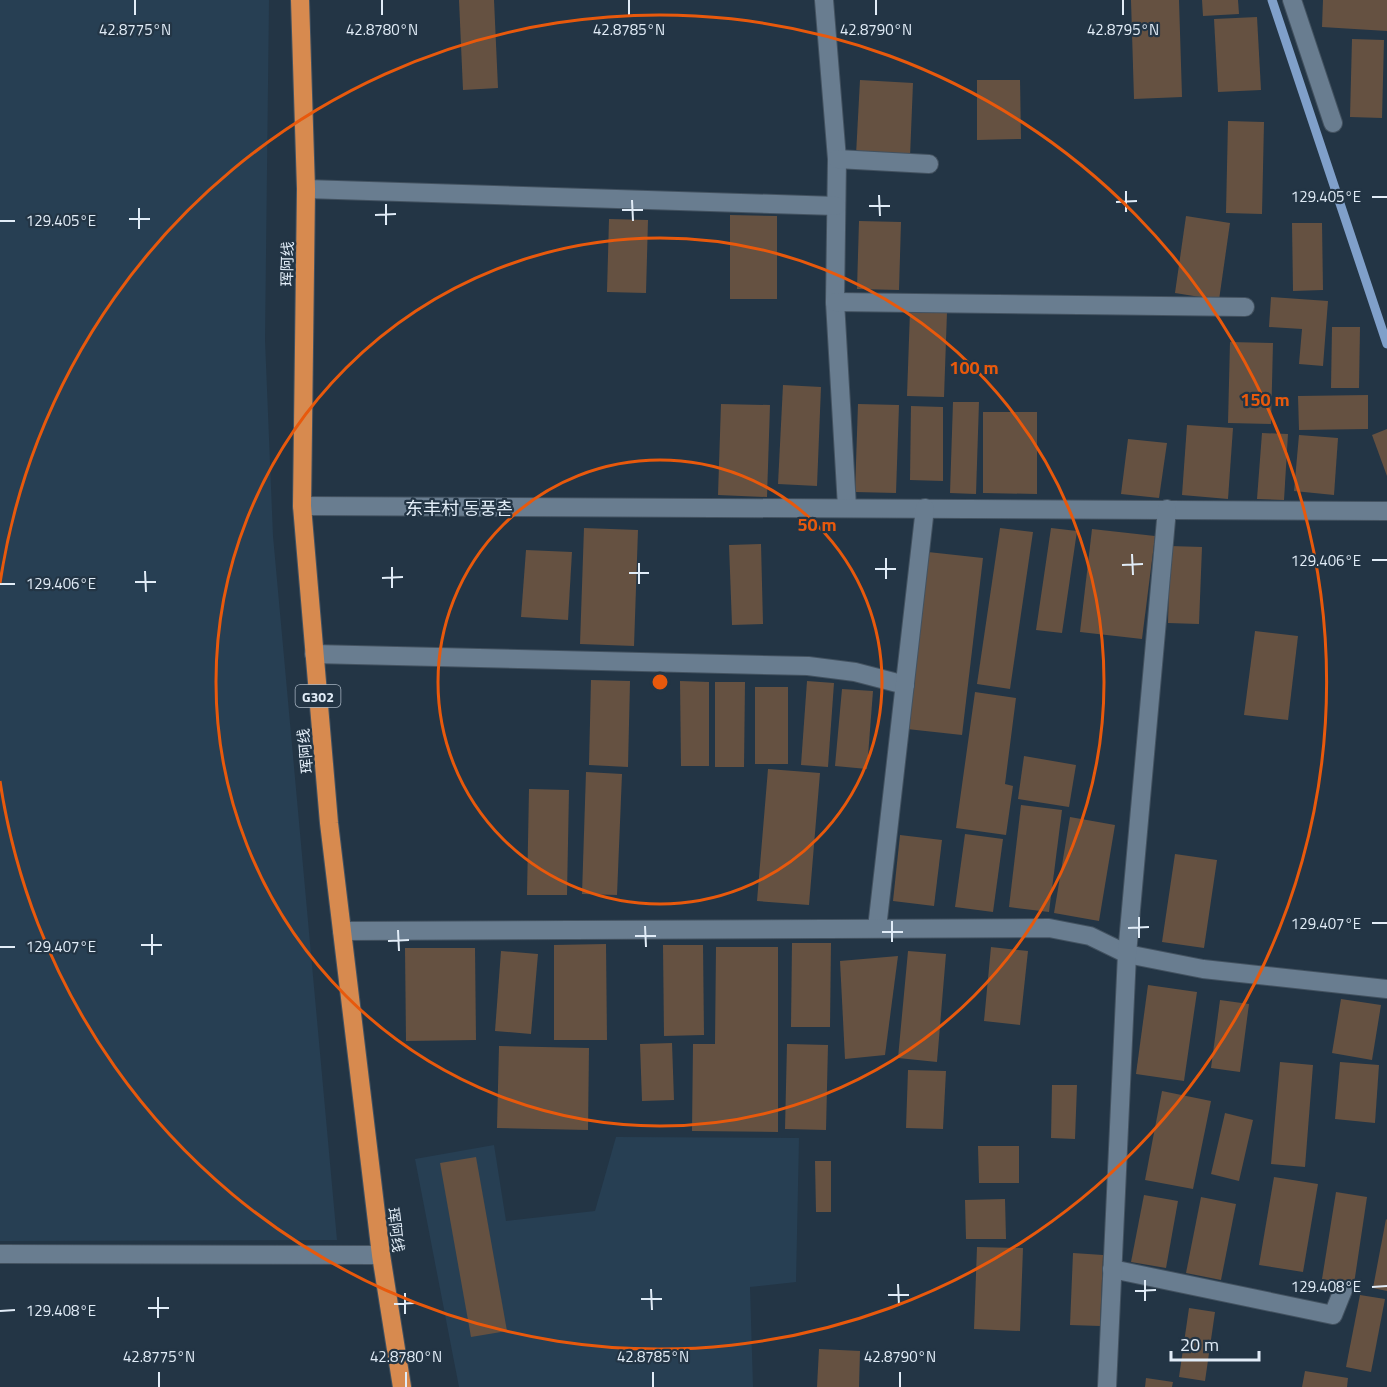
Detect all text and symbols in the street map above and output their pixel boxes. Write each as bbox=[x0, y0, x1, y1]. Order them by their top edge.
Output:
text: 42.8775°N bbox=[99, 18, 171, 41]
text: 42.8780°N bbox=[346, 18, 418, 41]
text: 42.8785°N bbox=[593, 18, 665, 41]
text: 42.8790°N bbox=[840, 18, 912, 41]
text: 42.8795°N bbox=[1087, 18, 1159, 41]
text: 129.405°E bbox=[1291, 185, 1361, 208]
text: 129.405°E bbox=[26, 209, 96, 232]
street label: 珲阿线 bbox=[275, 241, 299, 287]
text: 100 m bbox=[949, 354, 999, 381]
text: 150 m bbox=[1240, 386, 1290, 413]
district label: 东丰村 동풍촌 bbox=[405, 495, 513, 522]
text: 50 m bbox=[797, 511, 837, 538]
text: 129.406°E bbox=[1291, 549, 1361, 572]
text: 129.406°E bbox=[26, 572, 96, 595]
centre of rings bbox=[650, 672, 670, 692]
road number: G302 bbox=[296, 685, 340, 707]
street label: 珲阿线 bbox=[292, 728, 318, 774]
text: 129.407°E bbox=[1291, 912, 1361, 935]
text: 129.407°E bbox=[26, 935, 96, 958]
street label: 珲阿线 bbox=[382, 1206, 410, 1254]
text: 129.408°E bbox=[1291, 1275, 1361, 1298]
text: 129.408°E bbox=[26, 1299, 96, 1322]
scale bar bbox=[1171, 1324, 1260, 1362]
text: 20 m bbox=[1180, 1331, 1219, 1358]
text: 42.8775°N bbox=[123, 1345, 195, 1368]
text: 42.8780°N bbox=[370, 1345, 442, 1368]
text: 42.8785°N bbox=[617, 1345, 689, 1368]
text: 42.8790°N bbox=[864, 1345, 936, 1368]

